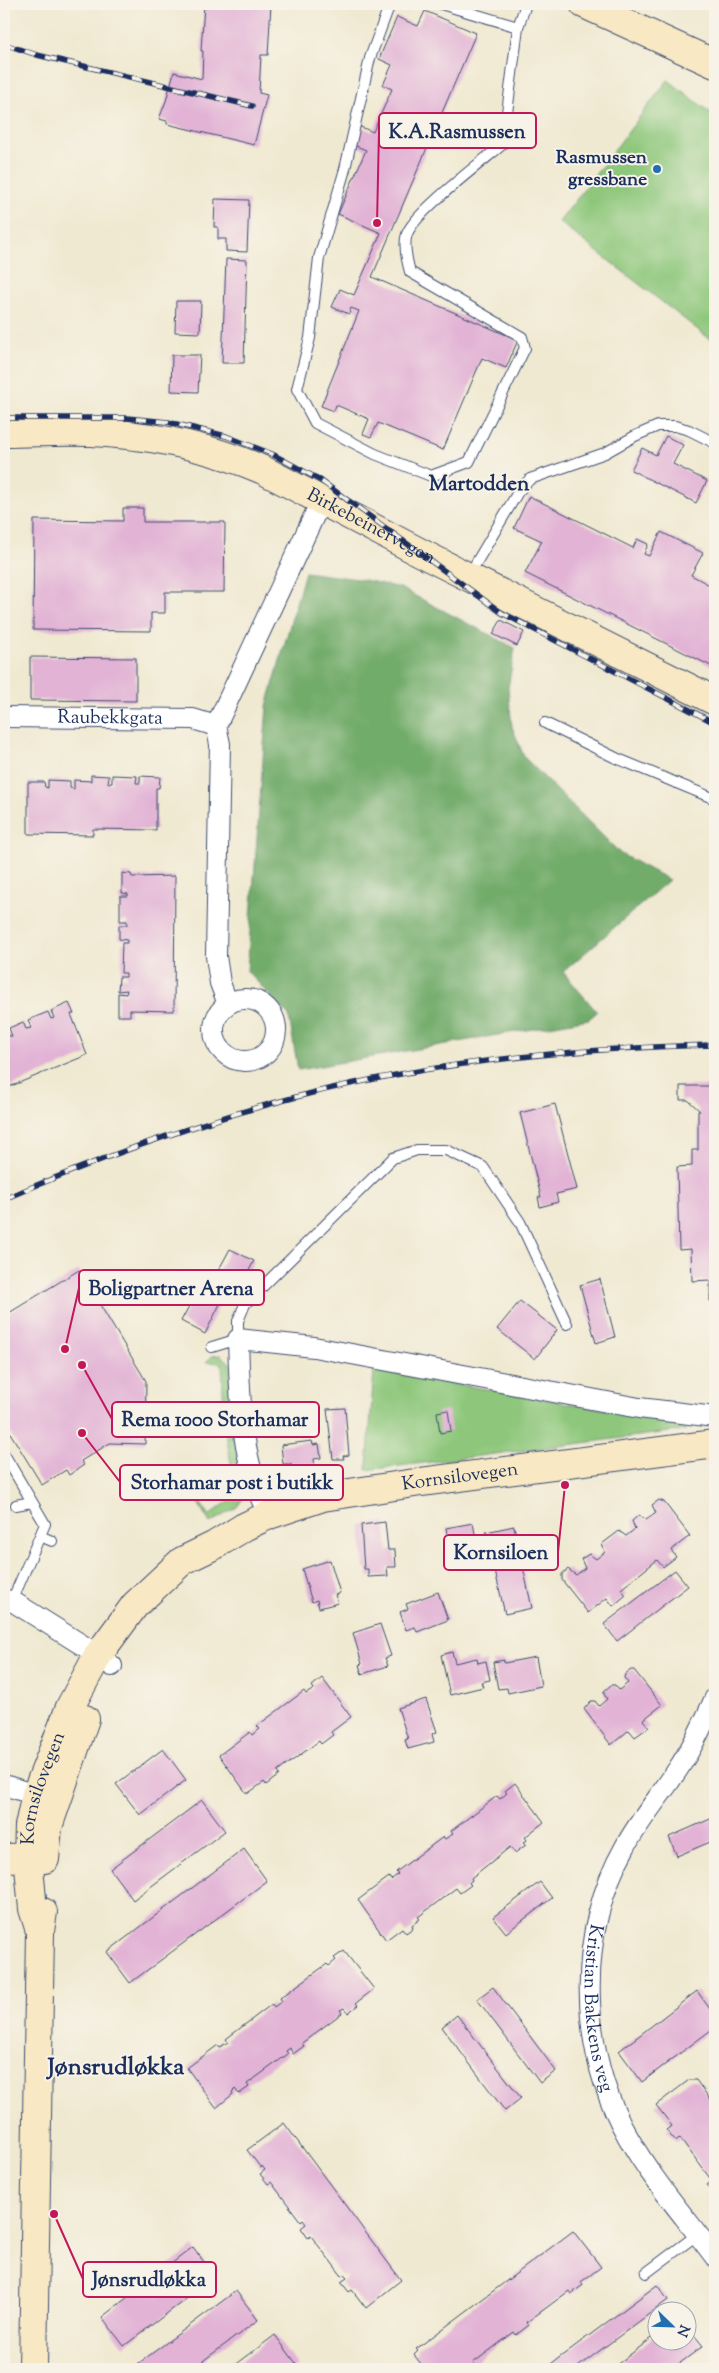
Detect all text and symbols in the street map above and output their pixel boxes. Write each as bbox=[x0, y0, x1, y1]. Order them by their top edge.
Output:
callout: K.A.Rasmussen bbox=[379, 113, 536, 148]
text: K.A.Rasmussen bbox=[389, 119, 526, 148]
place label: Rasmussen gressbane bbox=[556, 145, 648, 194]
marker: Rasmussen gressbane bbox=[651, 163, 663, 175]
district label: Martodden bbox=[429, 470, 530, 500]
street label: Birkebeinervegen bbox=[302, 482, 440, 572]
street label: Raubekkgata bbox=[57, 704, 163, 732]
callout: Boligpartner Arena bbox=[79, 1270, 264, 1305]
text: Boligpartner Arena bbox=[88, 1276, 254, 1305]
callout: Rema 1000 Storhamar bbox=[112, 1402, 319, 1437]
text: Rema 1000 Storhamar bbox=[122, 1407, 309, 1436]
street label: Kornsilovegen bbox=[400, 1456, 520, 1498]
callout: Storhamar post i butikk bbox=[120, 1465, 343, 1500]
text: Storhamar post i butikk bbox=[130, 1470, 334, 1499]
callout: Kornsiloen bbox=[444, 1535, 558, 1570]
text: Kornsiloen bbox=[454, 1540, 549, 1569]
street label: Kornsilovegen bbox=[15, 1728, 72, 1845]
street label: Kristian Bakkens veg bbox=[576, 1922, 620, 2096]
district label: Jønsrudløkka bbox=[46, 2051, 185, 2085]
callout: Jønsrudløkka bbox=[83, 2262, 216, 2297]
text: Jønsrudløkka bbox=[90, 2267, 207, 2296]
north arrow bbox=[646, 2300, 696, 2350]
text: N bbox=[671, 2321, 694, 2339]

